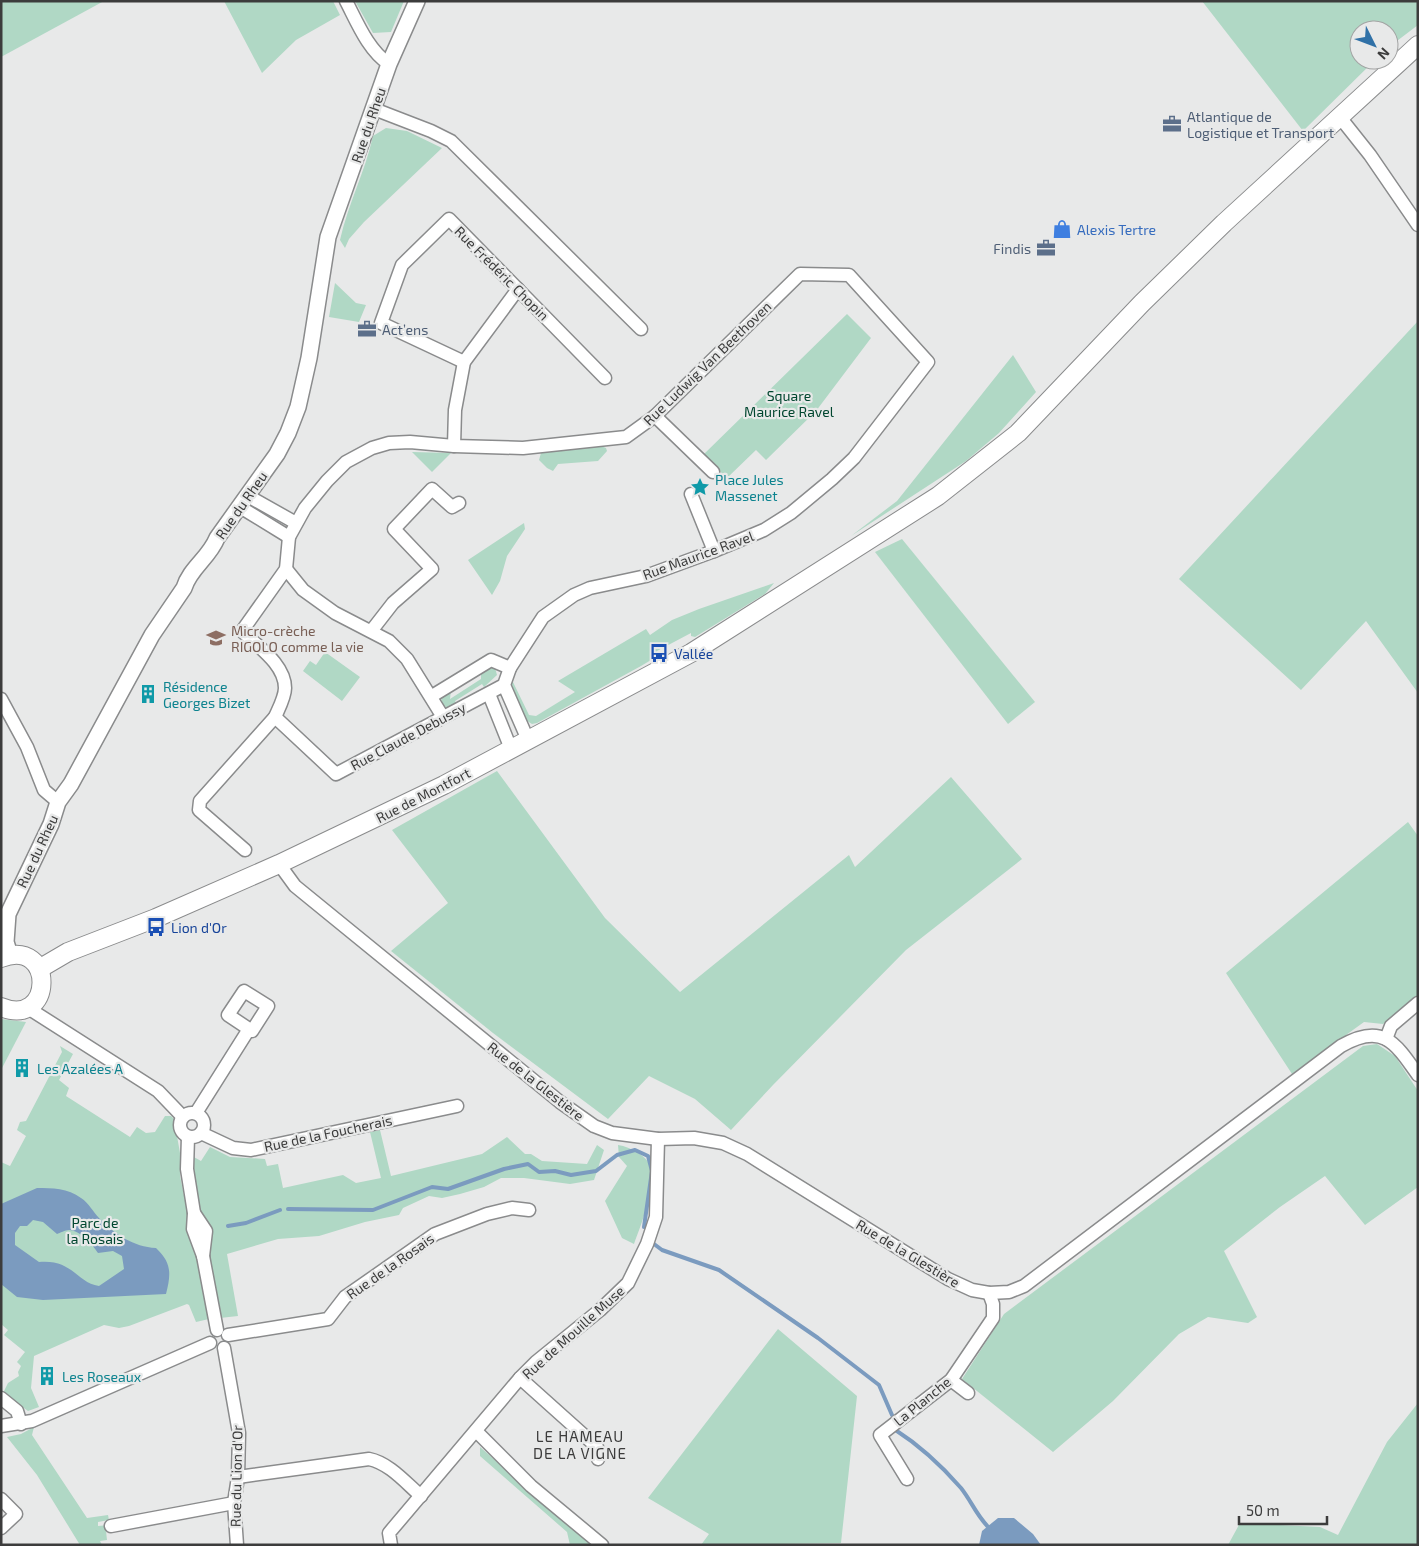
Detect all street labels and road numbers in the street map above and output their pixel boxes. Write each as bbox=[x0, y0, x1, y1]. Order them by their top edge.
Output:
street label: Rue du Rheu bbox=[347, 85, 389, 165]
street label: Rue Frédéric Chopin bbox=[451, 222, 553, 324]
street label: Rue Ludwig Van Beethoven bbox=[640, 297, 774, 429]
street label: Rue du Rheu bbox=[211, 468, 271, 542]
street label: Rue Maurice Ravel bbox=[640, 527, 757, 583]
street label: Rue Claude Debussy bbox=[347, 698, 469, 774]
street label: Rue de Montfort bbox=[373, 764, 473, 826]
street label: Rue du Rheu bbox=[13, 812, 61, 890]
street label: Rue de la Glestière bbox=[484, 1038, 588, 1124]
street label: Rue de la Foucherais bbox=[262, 1111, 394, 1155]
street label: Rue de la Glestière bbox=[853, 1215, 963, 1291]
street label: Rue de la Rosais bbox=[343, 1230, 437, 1302]
street label: Rue de Mouille Muse bbox=[518, 1282, 628, 1382]
street label: La Planche bbox=[890, 1373, 954, 1429]
street label: Rue du Lion d'Or bbox=[227, 1424, 245, 1527]

